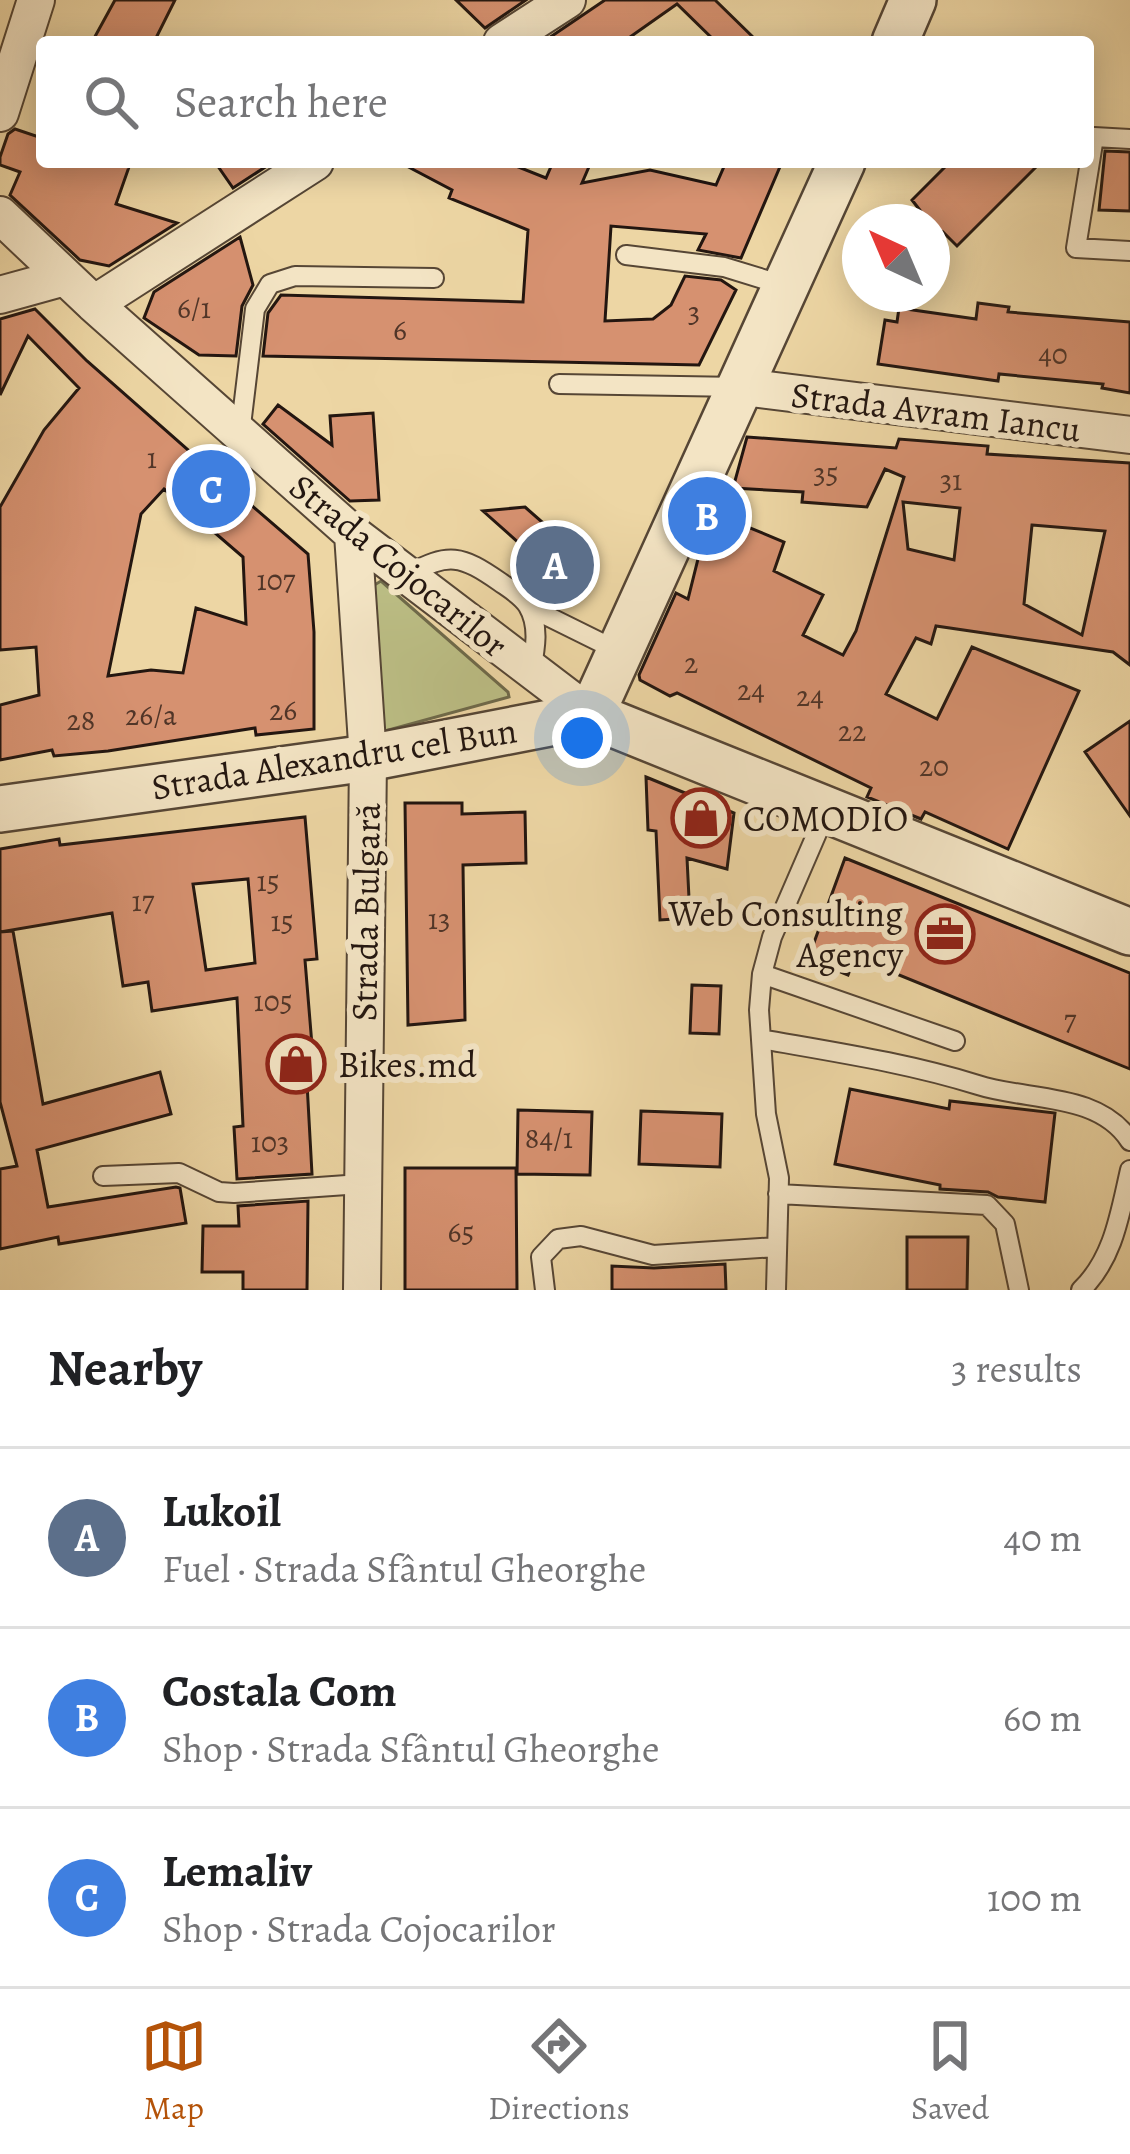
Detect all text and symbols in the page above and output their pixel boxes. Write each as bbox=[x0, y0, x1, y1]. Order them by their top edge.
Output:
search box bbox=[36, 36, 1094, 168]
icon: search bbox=[78, 69, 144, 135]
text: Search here bbox=[174, 71, 388, 133]
north arrow bbox=[842, 204, 950, 312]
house number: 6/1 bbox=[177, 288, 211, 328]
house number: 3 bbox=[688, 292, 700, 332]
house number: 6 bbox=[393, 310, 407, 350]
house number: 40 bbox=[1038, 334, 1068, 374]
street label: Strada Avram Iancu bbox=[788, 369, 1084, 454]
house number: 1 bbox=[147, 438, 157, 478]
pin: C bbox=[172, 444, 250, 534]
house number: 35 bbox=[813, 453, 839, 493]
house number: 31 bbox=[940, 460, 962, 500]
street label: Strada Cojocarilor bbox=[279, 462, 518, 669]
pin: B bbox=[668, 471, 746, 561]
pin: A bbox=[516, 520, 594, 610]
house number: 107 bbox=[257, 560, 296, 600]
house number: 2 bbox=[684, 643, 698, 683]
house number: 24 bbox=[737, 670, 765, 710]
house number: 24 bbox=[796, 676, 824, 716]
house number: 26 bbox=[269, 690, 297, 730]
house number: 26/a bbox=[125, 695, 177, 735]
house number: 28 bbox=[67, 700, 95, 740]
street label: Strada Alexandru cel Bun bbox=[148, 705, 520, 812]
your location bbox=[552, 708, 612, 768]
house number: 22 bbox=[838, 711, 866, 751]
house number: 20 bbox=[919, 746, 949, 786]
shop icon: COMODIO bbox=[670, 787, 732, 849]
place label: COMODIO bbox=[743, 794, 908, 843]
street label: Strada Bulgară bbox=[339, 802, 392, 1022]
house number: 15 bbox=[256, 861, 280, 901]
house number: 17 bbox=[132, 881, 155, 921]
place label: Web Consulting Agency bbox=[668, 889, 904, 979]
house number: 13 bbox=[428, 899, 450, 939]
house number: 15 bbox=[270, 901, 294, 941]
office icon: Web Consulting Agency bbox=[914, 903, 976, 965]
house number: 105 bbox=[253, 981, 293, 1021]
house number: 7 bbox=[1064, 1000, 1077, 1040]
shop icon: Bikes.md bbox=[265, 1033, 327, 1095]
place label: Bikes.md bbox=[338, 1040, 477, 1089]
house number: 84/1 bbox=[525, 1118, 573, 1158]
house number: 103 bbox=[251, 1122, 289, 1162]
house number: 65 bbox=[448, 1212, 474, 1252]
text: Nearby bbox=[48, 1333, 202, 1403]
text: 3 results bbox=[951, 1342, 1082, 1395]
text: Lukoil bbox=[162, 1480, 281, 1542]
text: A bbox=[75, 1511, 99, 1564]
text: 40 m bbox=[1003, 1511, 1082, 1564]
text: Fuel · Strada Sfântul Gheorghe bbox=[162, 1542, 646, 1595]
text: Costala Com bbox=[162, 1660, 397, 1722]
text: B bbox=[75, 1691, 99, 1744]
text: 60 m bbox=[1003, 1691, 1082, 1744]
text: Shop · Strada Sfântul Gheorghe bbox=[162, 1722, 659, 1775]
text: Lemaliv bbox=[162, 1840, 312, 1902]
text: C bbox=[75, 1871, 99, 1924]
text: 100 m bbox=[987, 1871, 1082, 1924]
text: Shop · Strada Cojocarilor bbox=[162, 1902, 556, 1955]
tab: Map bbox=[141, 2013, 207, 2130]
tab: Directions bbox=[488, 2013, 630, 2130]
tab: Saved bbox=[911, 2013, 989, 2130]

